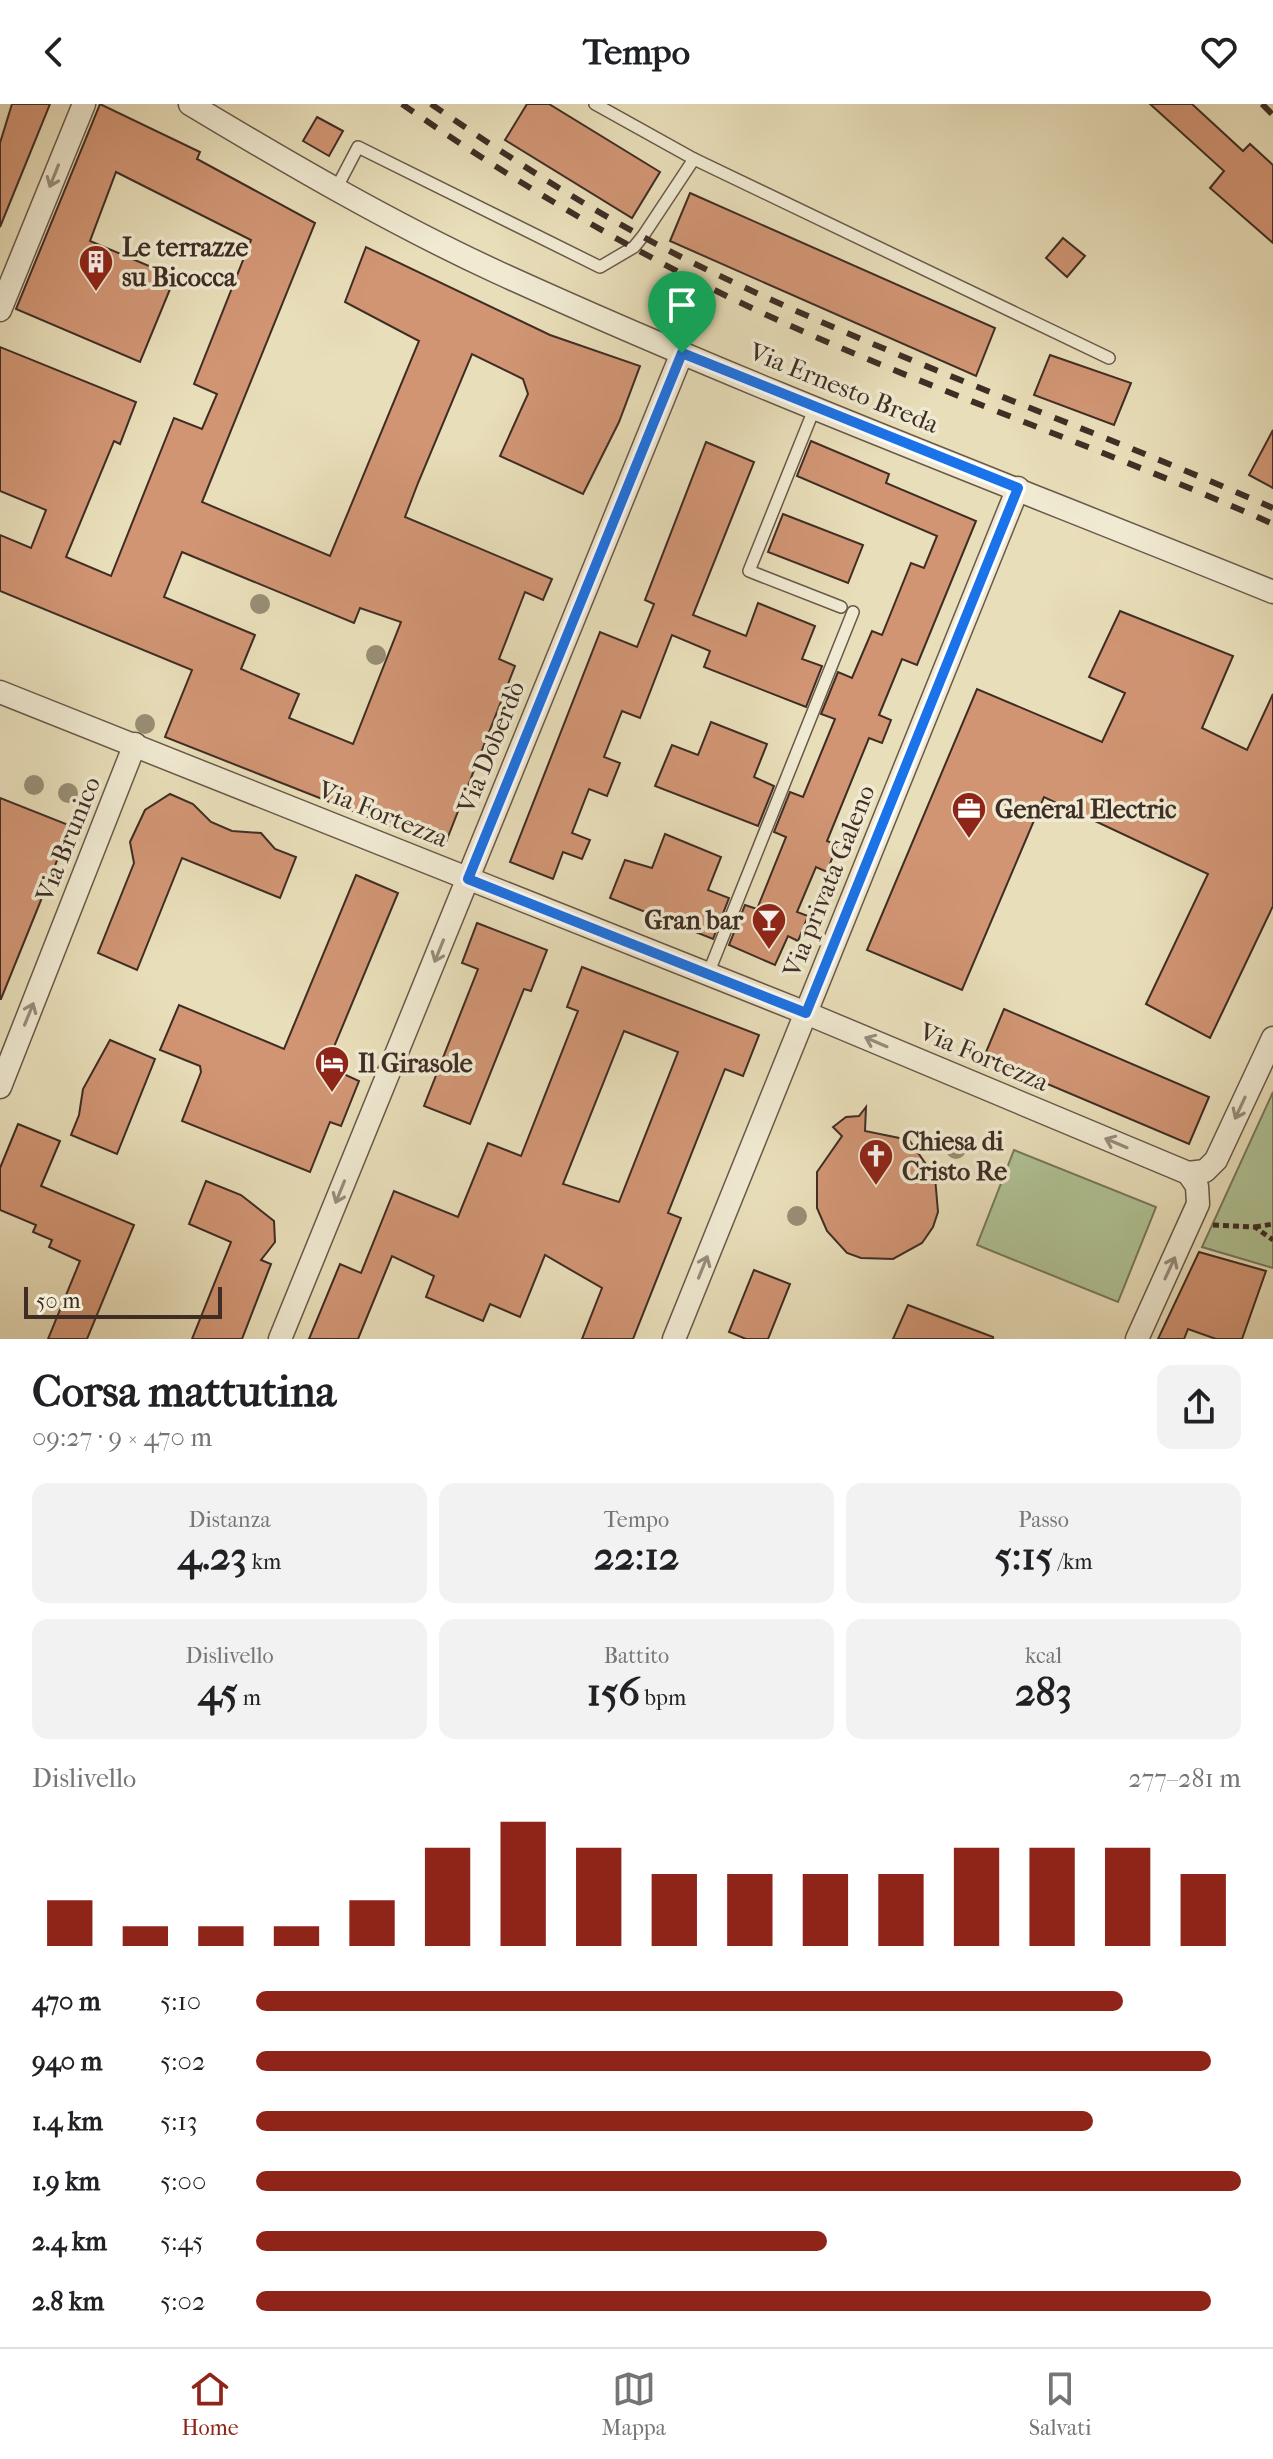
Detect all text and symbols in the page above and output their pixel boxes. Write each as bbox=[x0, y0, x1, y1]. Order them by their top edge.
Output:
icon: back bbox=[32, 30, 76, 74]
icon: heart bbox=[1197, 30, 1241, 74]
text: Tempo bbox=[583, 31, 690, 73]
one-way arrow bbox=[46, 163, 61, 188]
place label: Le terrazze su Bicocca bbox=[122, 232, 249, 293]
building icon: Le terrazze su Bicocca bbox=[77, 243, 115, 293]
pin bbox=[648, 271, 716, 353]
icon: arrive bbox=[660, 283, 704, 327]
street label: Via Ernesto Breda bbox=[744, 336, 944, 440]
street label: Via Doberdò bbox=[450, 676, 532, 818]
street label: Via Brunico bbox=[28, 772, 107, 907]
street label: Via Fortezza bbox=[313, 774, 453, 854]
street label: Via privata Galeno bbox=[776, 780, 882, 983]
office icon: General Electric bbox=[950, 790, 988, 840]
place label: General Electric bbox=[995, 794, 1177, 825]
bar icon: Gran bar bbox=[750, 901, 788, 951]
place label: Gran bar bbox=[644, 905, 744, 936]
one-way arrow bbox=[431, 938, 445, 963]
one-way arrow bbox=[23, 1002, 37, 1027]
street label: Via Fortezza bbox=[914, 1016, 1054, 1098]
one-way arrow bbox=[864, 1034, 889, 1049]
hotel icon: Il Girasole bbox=[313, 1044, 351, 1094]
place label: Il Girasole bbox=[358, 1048, 473, 1079]
one-way arrow bbox=[1232, 1096, 1247, 1120]
place label: Chiesa di Cristo Re bbox=[902, 1126, 1007, 1187]
one-way arrow bbox=[1104, 1134, 1129, 1149]
church icon: Chiesa di Cristo Re bbox=[857, 1137, 895, 1187]
one-way arrow bbox=[332, 1179, 347, 1204]
one-way arrow bbox=[697, 1255, 711, 1280]
one-way arrow bbox=[1163, 1257, 1178, 1281]
scale bar bbox=[24, 1283, 222, 1319]
text: 50 m bbox=[36, 1288, 81, 1314]
button: share bbox=[1157, 1365, 1241, 1449]
text: Corsa mattutina bbox=[32, 1366, 336, 1417]
text: 09:27 · 9 × 470 m bbox=[32, 1422, 212, 1453]
text: Distanza bbox=[188, 1507, 271, 1533]
text: Tempo bbox=[604, 1507, 669, 1533]
text: Passo bbox=[1018, 1507, 1069, 1533]
text: 4.23 bbox=[178, 1533, 247, 1579]
text: 22:12 bbox=[594, 1533, 679, 1579]
text: 5:15 bbox=[994, 1533, 1053, 1579]
text: km bbox=[247, 1549, 281, 1575]
text: /km bbox=[1053, 1549, 1093, 1575]
text: Dislivello bbox=[185, 1643, 274, 1669]
text: Battito bbox=[604, 1643, 669, 1669]
text: kcal bbox=[1025, 1643, 1062, 1669]
text: 45 bbox=[198, 1669, 238, 1715]
text: 156 bbox=[587, 1669, 640, 1715]
text: 283 bbox=[1015, 1669, 1072, 1715]
text: m bbox=[238, 1685, 261, 1711]
text: bpm bbox=[640, 1685, 686, 1711]
text: Dislivello bbox=[32, 1763, 136, 1794]
text: 277–281 m bbox=[1128, 1763, 1241, 1794]
text: 470 m bbox=[32, 1986, 101, 2017]
text: 5:10 bbox=[160, 1986, 201, 2017]
text: 940 m bbox=[32, 2046, 102, 2077]
text: 5:02 bbox=[160, 2046, 205, 2077]
text: 1.4 km bbox=[32, 2106, 103, 2137]
text: 5:13 bbox=[160, 2106, 197, 2137]
text: 1.9 km bbox=[32, 2166, 100, 2197]
text: 5:00 bbox=[160, 2166, 206, 2197]
text: 2.4 km bbox=[32, 2226, 107, 2257]
text: 5:45 bbox=[160, 2226, 203, 2257]
text: 2.8 km bbox=[32, 2286, 104, 2317]
text: 5:02 bbox=[160, 2286, 205, 2317]
tab: Home bbox=[181, 2367, 239, 2441]
tab: Mappa bbox=[602, 2367, 666, 2441]
tab: Salvati bbox=[1029, 2367, 1092, 2441]

